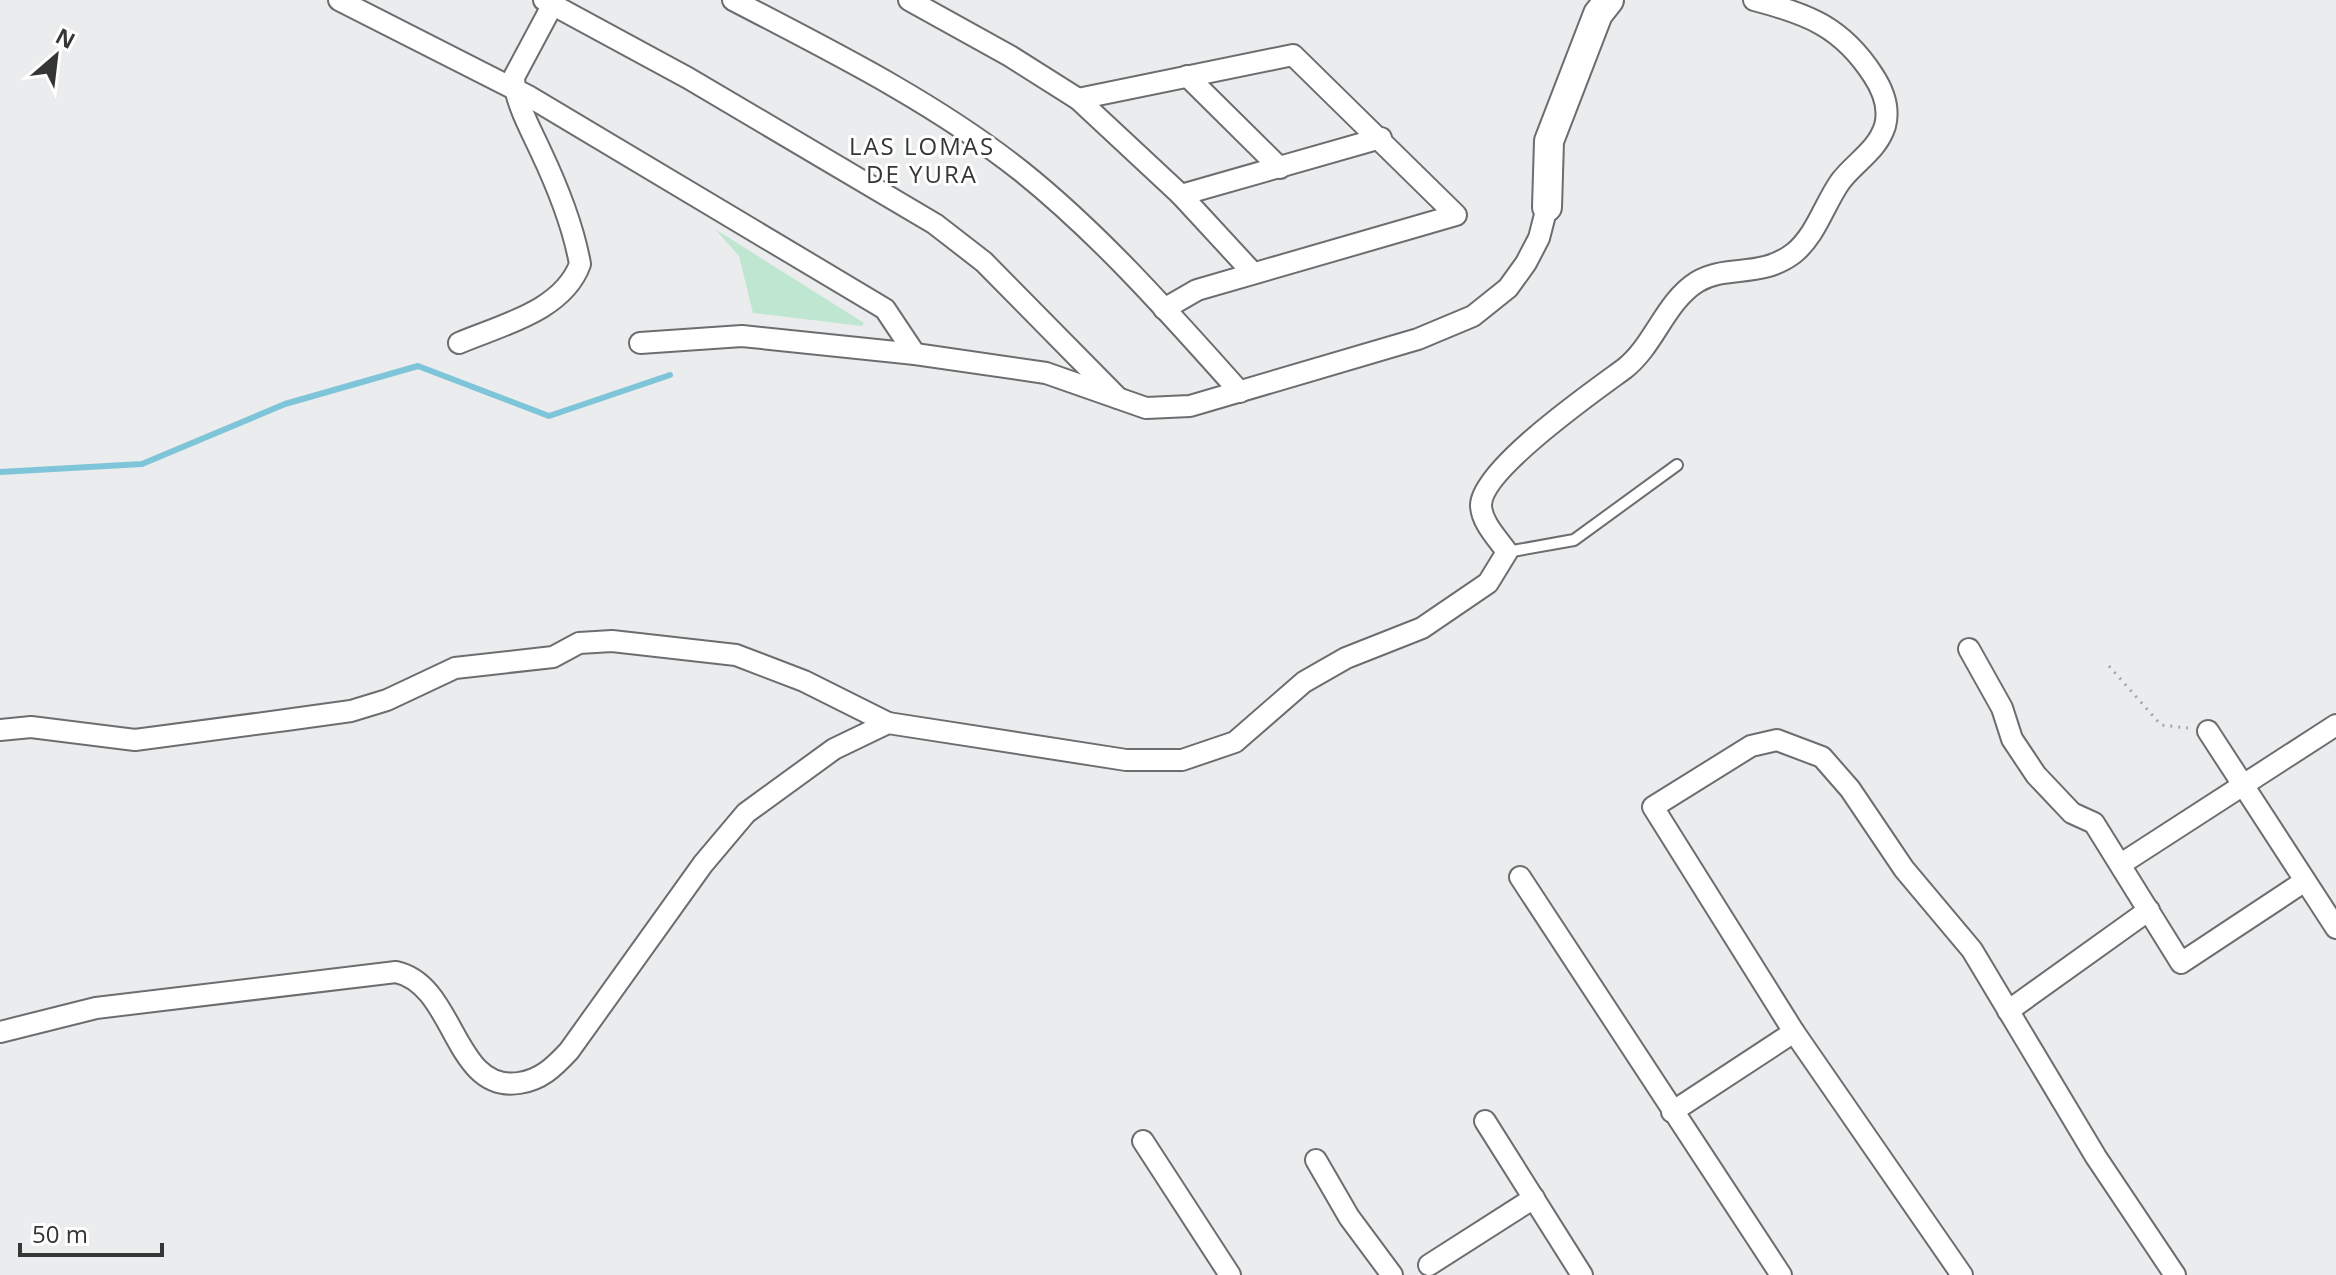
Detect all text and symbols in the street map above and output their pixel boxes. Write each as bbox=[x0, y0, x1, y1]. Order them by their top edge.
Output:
north arrow bbox=[16, 16, 96, 96]
text: N bbox=[51, 20, 81, 55]
district label: LAS LOMAS DE YURA bbox=[849, 129, 995, 190]
scale bar bbox=[20, 1207, 162, 1257]
text: 50 m bbox=[32, 1217, 88, 1250]

